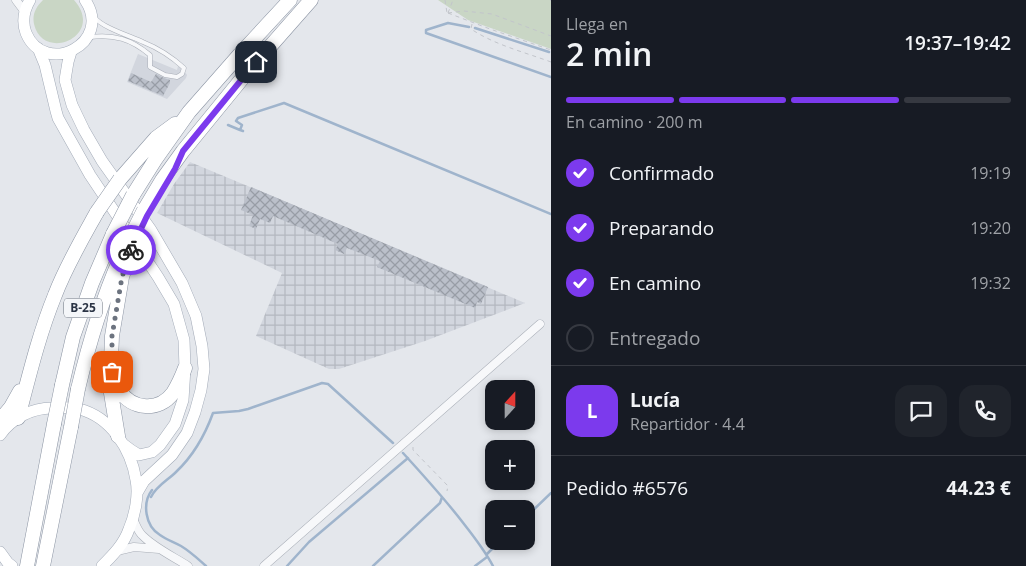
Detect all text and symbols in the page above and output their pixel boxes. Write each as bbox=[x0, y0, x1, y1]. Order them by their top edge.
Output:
text: Llega en bbox=[566, 13, 628, 35]
text: 19:37–19:42 bbox=[904, 30, 1011, 56]
text: 2 min bbox=[566, 32, 652, 75]
pin bbox=[235, 41, 277, 83]
icon: home bbox=[242, 48, 270, 76]
text: En camino · 200 m bbox=[566, 111, 703, 133]
icon: check bbox=[566, 159, 594, 187]
text: Confirmado bbox=[609, 160, 714, 186]
text: 19:19 bbox=[970, 162, 1011, 184]
icon: check bbox=[566, 214, 594, 242]
text: Preparando bbox=[609, 215, 714, 241]
text: 19:20 bbox=[970, 217, 1011, 239]
courier bbox=[106, 225, 156, 275]
icon: bike bbox=[117, 236, 145, 264]
icon: check bbox=[566, 269, 594, 297]
text: En camino bbox=[609, 270, 701, 296]
text: 19:32 bbox=[970, 272, 1011, 294]
road number: B-25 bbox=[64, 298, 102, 318]
text: Entregado bbox=[609, 325, 700, 351]
pin bbox=[91, 351, 133, 393]
icon: bag bbox=[98, 358, 126, 386]
north arrow bbox=[485, 380, 535, 430]
map controls bbox=[485, 380, 535, 550]
button: chat bbox=[895, 385, 947, 437]
button: phone bbox=[959, 385, 1011, 437]
text: Lucía bbox=[630, 387, 680, 413]
text: L bbox=[587, 398, 597, 424]
text: Repartidor · 4.4 bbox=[630, 413, 745, 435]
button: + bbox=[485, 440, 535, 490]
text: Pedido #6576 bbox=[566, 475, 688, 501]
text: 44.23 € bbox=[946, 475, 1011, 501]
button: − bbox=[485, 500, 535, 550]

